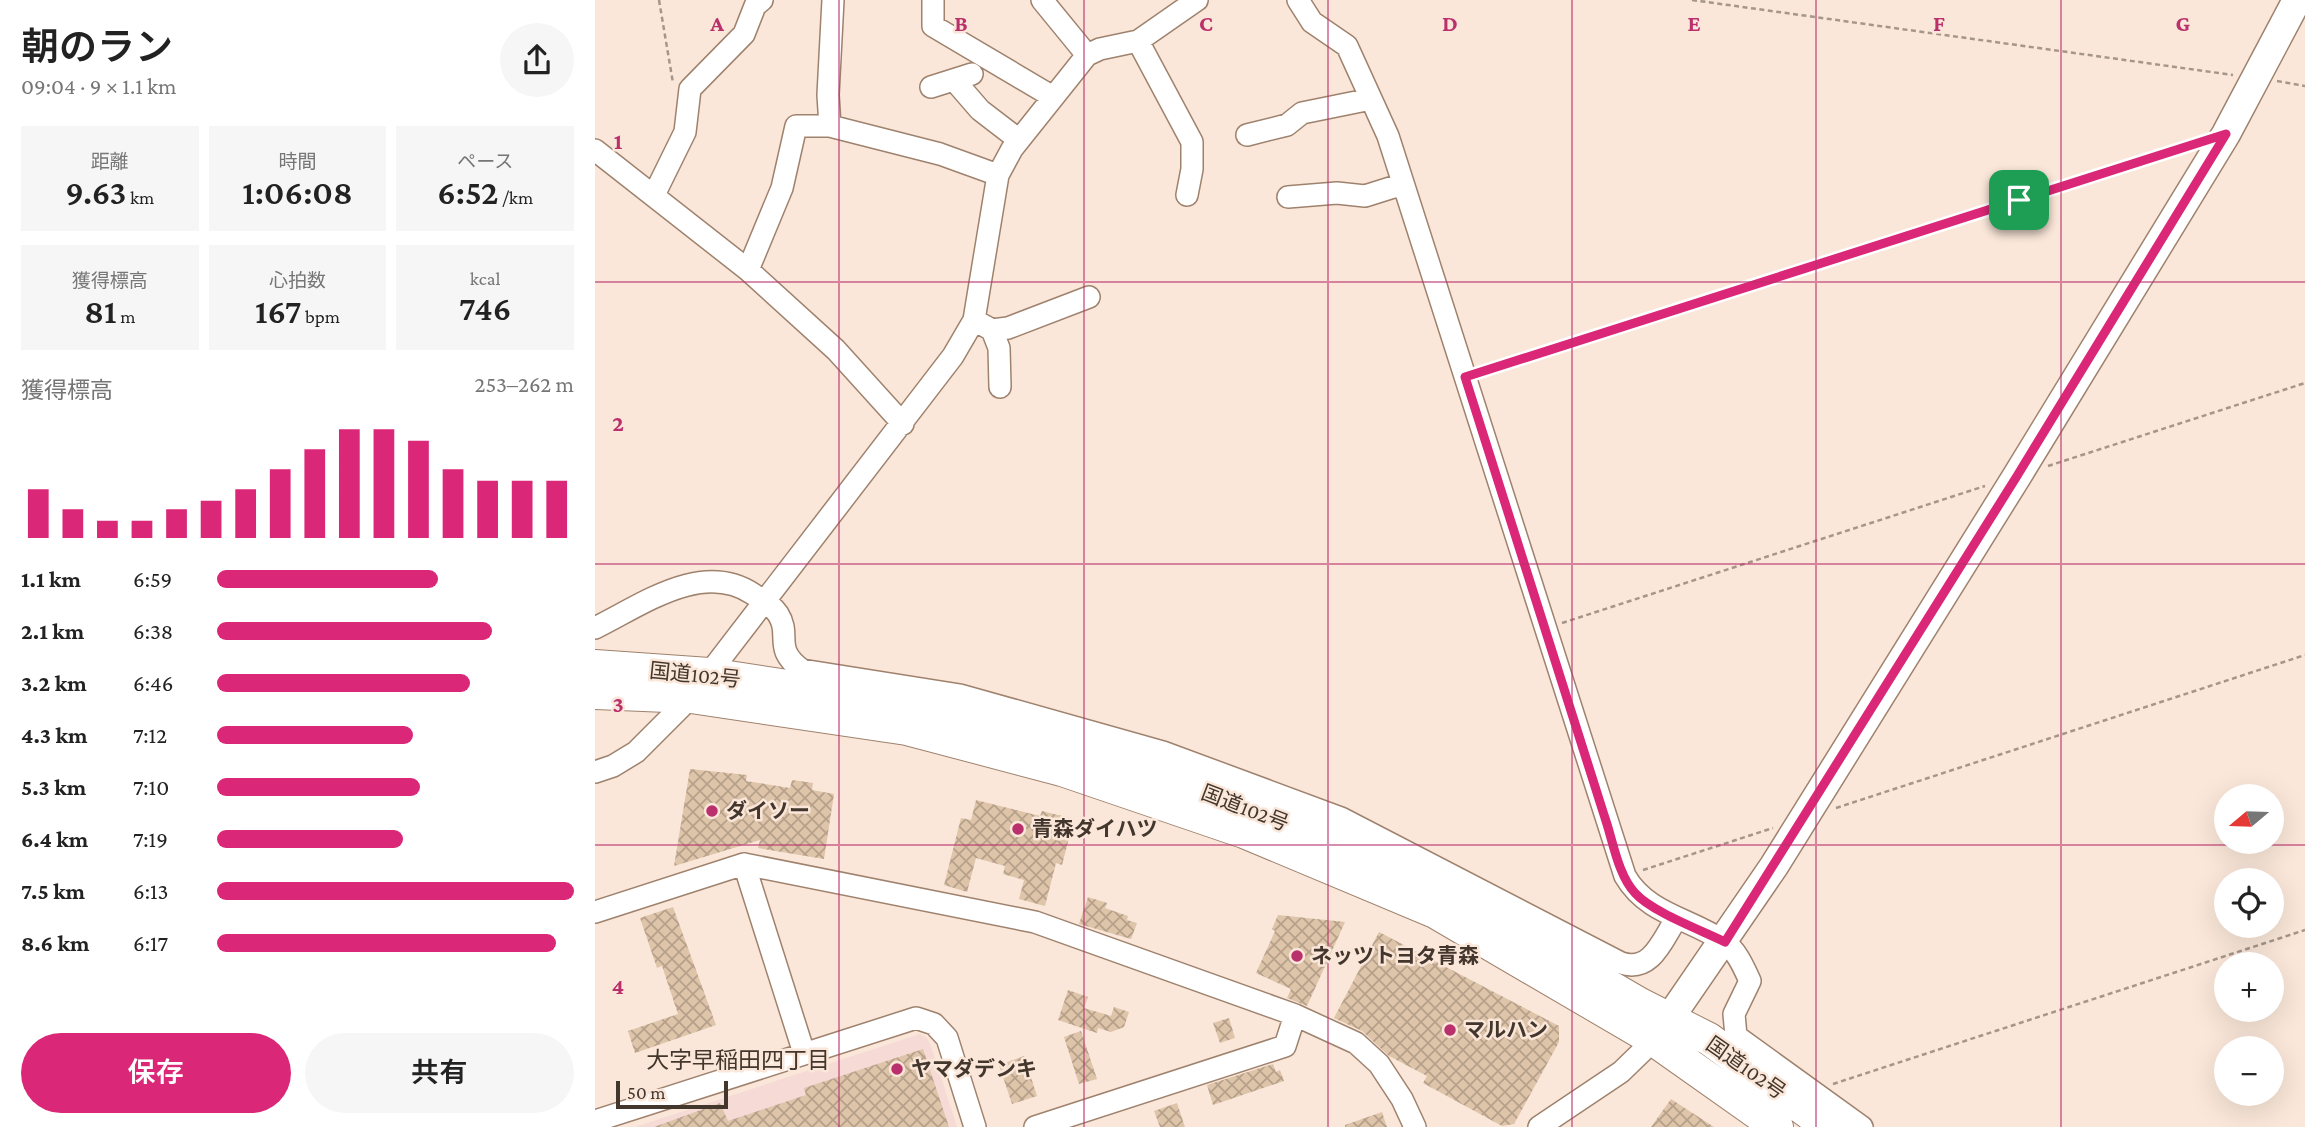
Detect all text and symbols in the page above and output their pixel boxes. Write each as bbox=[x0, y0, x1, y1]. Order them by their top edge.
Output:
text: A bbox=[709, 10, 724, 36]
text: B bbox=[954, 10, 968, 36]
text: C bbox=[1199, 10, 1213, 36]
text: D bbox=[1442, 10, 1458, 36]
text: E bbox=[1687, 10, 1701, 36]
text: F bbox=[1933, 10, 1945, 36]
text: G bbox=[2176, 10, 2191, 36]
button: share bbox=[500, 23, 574, 97]
text: 朝のラン bbox=[21, 26, 173, 68]
text: 09:04 · 9 × 1.1 km bbox=[21, 73, 177, 99]
text: 1 bbox=[614, 128, 623, 154]
text: 距離 bbox=[91, 151, 129, 172]
text: 時間 bbox=[278, 151, 317, 172]
text: ペース bbox=[457, 151, 513, 172]
pin bbox=[1989, 170, 2049, 230]
text: 9.63 bbox=[65, 173, 126, 212]
text: 1:06:08 bbox=[242, 173, 353, 212]
text: 6:52 bbox=[437, 173, 498, 212]
icon: arrive bbox=[2000, 181, 2038, 219]
text: km bbox=[126, 187, 154, 208]
text: /km bbox=[498, 187, 533, 208]
text: kcal bbox=[470, 268, 500, 289]
text: 獲得標高 bbox=[72, 270, 148, 291]
text: 心拍数 bbox=[269, 270, 326, 291]
text: 746 bbox=[459, 289, 511, 328]
text: 81 bbox=[84, 292, 117, 331]
text: 167 bbox=[255, 292, 301, 331]
text: m bbox=[117, 306, 135, 327]
text: bpm bbox=[301, 306, 340, 327]
text: 253–262 m bbox=[474, 371, 574, 397]
text: 獲得標高 bbox=[21, 377, 113, 403]
text: 2 bbox=[612, 410, 624, 436]
text: 1.1 km bbox=[21, 566, 81, 592]
text: 6:59 bbox=[133, 566, 172, 592]
text: 2.1 km bbox=[21, 618, 84, 644]
text: 6:38 bbox=[133, 618, 173, 644]
street label: 国道102号 bbox=[648, 658, 742, 692]
text: 3.2 km bbox=[21, 670, 87, 696]
text: 6:46 bbox=[133, 670, 173, 696]
text: 3 bbox=[612, 691, 624, 717]
text: 4.3 km bbox=[21, 722, 87, 748]
text: 7:12 bbox=[133, 722, 167, 748]
text: 5.3 km bbox=[21, 774, 86, 800]
text: 7:10 bbox=[133, 774, 169, 800]
street label: 国道102号 bbox=[1198, 780, 1292, 836]
north arrow bbox=[2214, 784, 2284, 854]
map controls bbox=[2214, 784, 2284, 1106]
place label: ダイソー bbox=[726, 799, 810, 823]
marker: ダイソー bbox=[704, 803, 720, 819]
place label: 青森ダイハツ bbox=[1032, 817, 1158, 841]
marker: 青森ダイハツ bbox=[1010, 821, 1026, 837]
text: 6.4 km bbox=[21, 826, 88, 852]
text: 7:19 bbox=[133, 826, 168, 852]
button: locate bbox=[2214, 868, 2284, 938]
text: 7.5 km bbox=[21, 878, 85, 904]
text: 6:13 bbox=[133, 878, 169, 904]
text: 8.6 km bbox=[21, 930, 89, 956]
text: 6:17 bbox=[133, 930, 168, 956]
place label: ネッツトヨタ青森 bbox=[1311, 944, 1479, 968]
marker: ネッツトヨタ青森 bbox=[1289, 948, 1305, 964]
button: + bbox=[2214, 952, 2284, 1022]
text: 4 bbox=[612, 973, 624, 999]
place label: マルハン bbox=[1464, 1018, 1548, 1042]
marker: マルハン bbox=[1442, 1022, 1458, 1038]
street label: 国道102号 bbox=[1702, 1032, 1790, 1104]
button: 保存 bbox=[21, 1033, 291, 1113]
button: 共有 bbox=[305, 1033, 574, 1113]
button: − bbox=[2214, 1036, 2284, 1106]
district label: 大字早稲田四丁目 bbox=[646, 1047, 830, 1073]
place label: ヤマダデンキ bbox=[911, 1057, 1037, 1081]
marker: ヤマダデンキ bbox=[889, 1061, 905, 1077]
scale bar bbox=[616, 1078, 728, 1110]
text: 50 m bbox=[627, 1082, 666, 1103]

